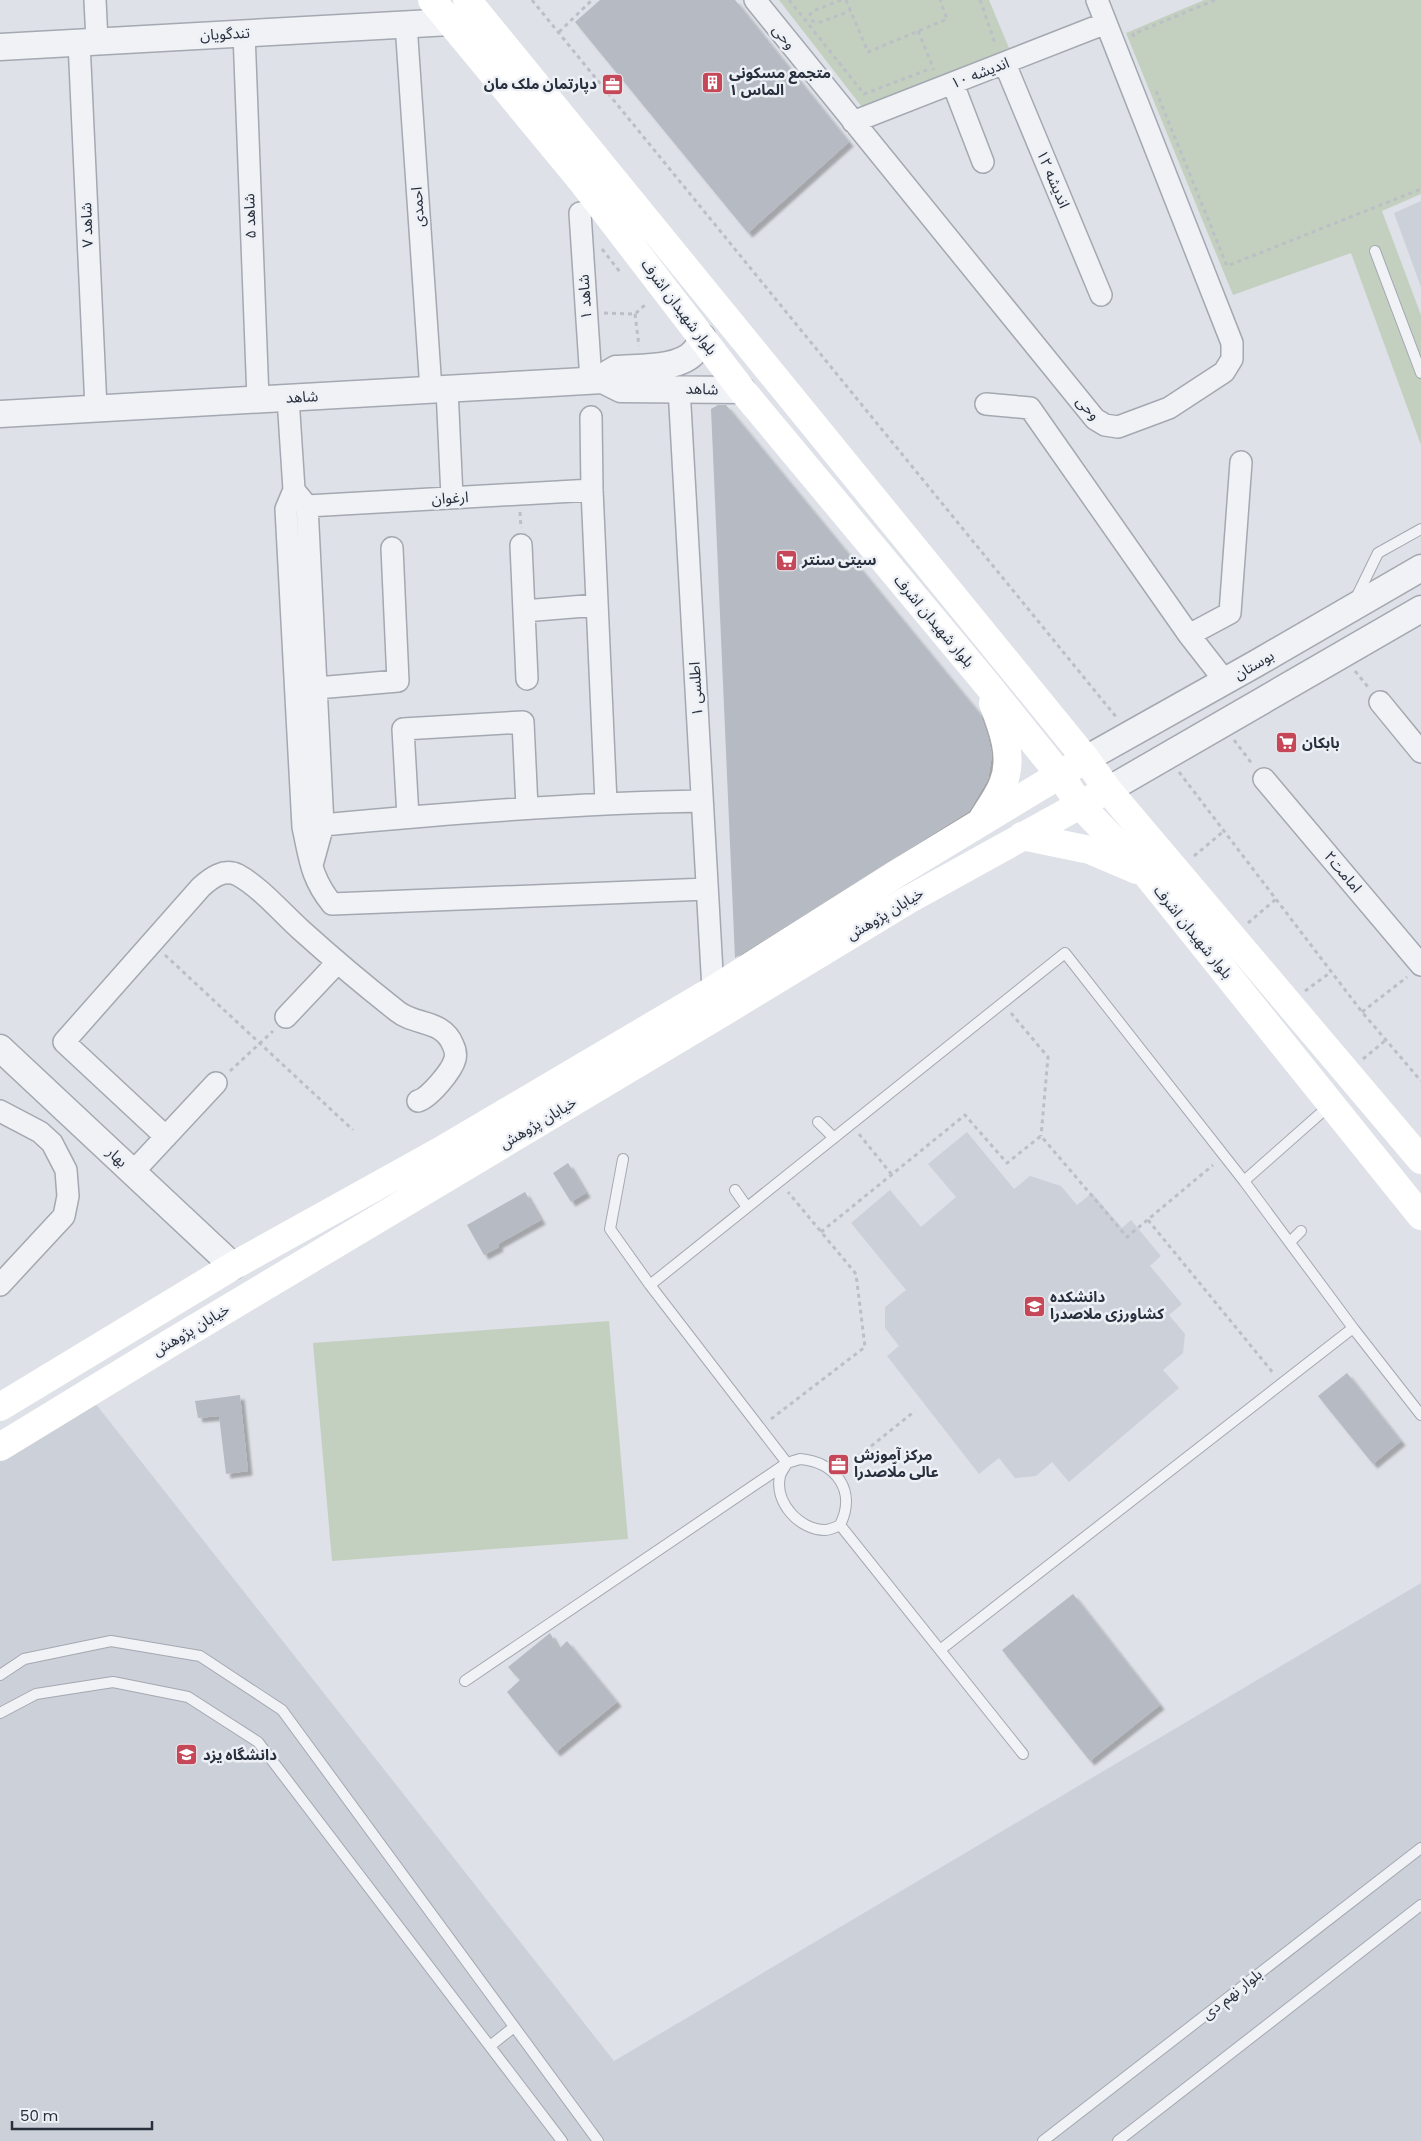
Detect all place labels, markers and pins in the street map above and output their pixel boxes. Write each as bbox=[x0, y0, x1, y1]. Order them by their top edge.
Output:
place label: متجمع مسکونی الماس ۱ bbox=[729, 62, 831, 100]
building icon: متجمع مسکونی الماس ۱ bbox=[701, 70, 725, 94]
office icon: دپارتمان ملک مان bbox=[601, 72, 625, 96]
place label: دپارتمان ملک مان bbox=[484, 73, 597, 94]
supermarket icon: سیتی سنتر bbox=[774, 548, 798, 572]
place label: سیتی سنتر bbox=[801, 549, 877, 570]
supermarket icon: بابکان bbox=[1274, 731, 1298, 755]
place label: بابکان bbox=[1302, 732, 1340, 753]
place label: دانشکده کشاورزی ملاصدرا bbox=[1050, 1286, 1164, 1324]
school or university icon: دانشکده کشاورزی ملاصدرا bbox=[1022, 1294, 1046, 1318]
place label: مرکز آموزش عالی ملّاصدرا bbox=[854, 1444, 939, 1482]
office icon: مرکز آموزش عالی ملّاصدرا bbox=[826, 1452, 850, 1476]
school or university icon: دانشگاه یزد bbox=[175, 1743, 199, 1767]
place label: دانشگاه یزد bbox=[203, 1744, 277, 1765]

